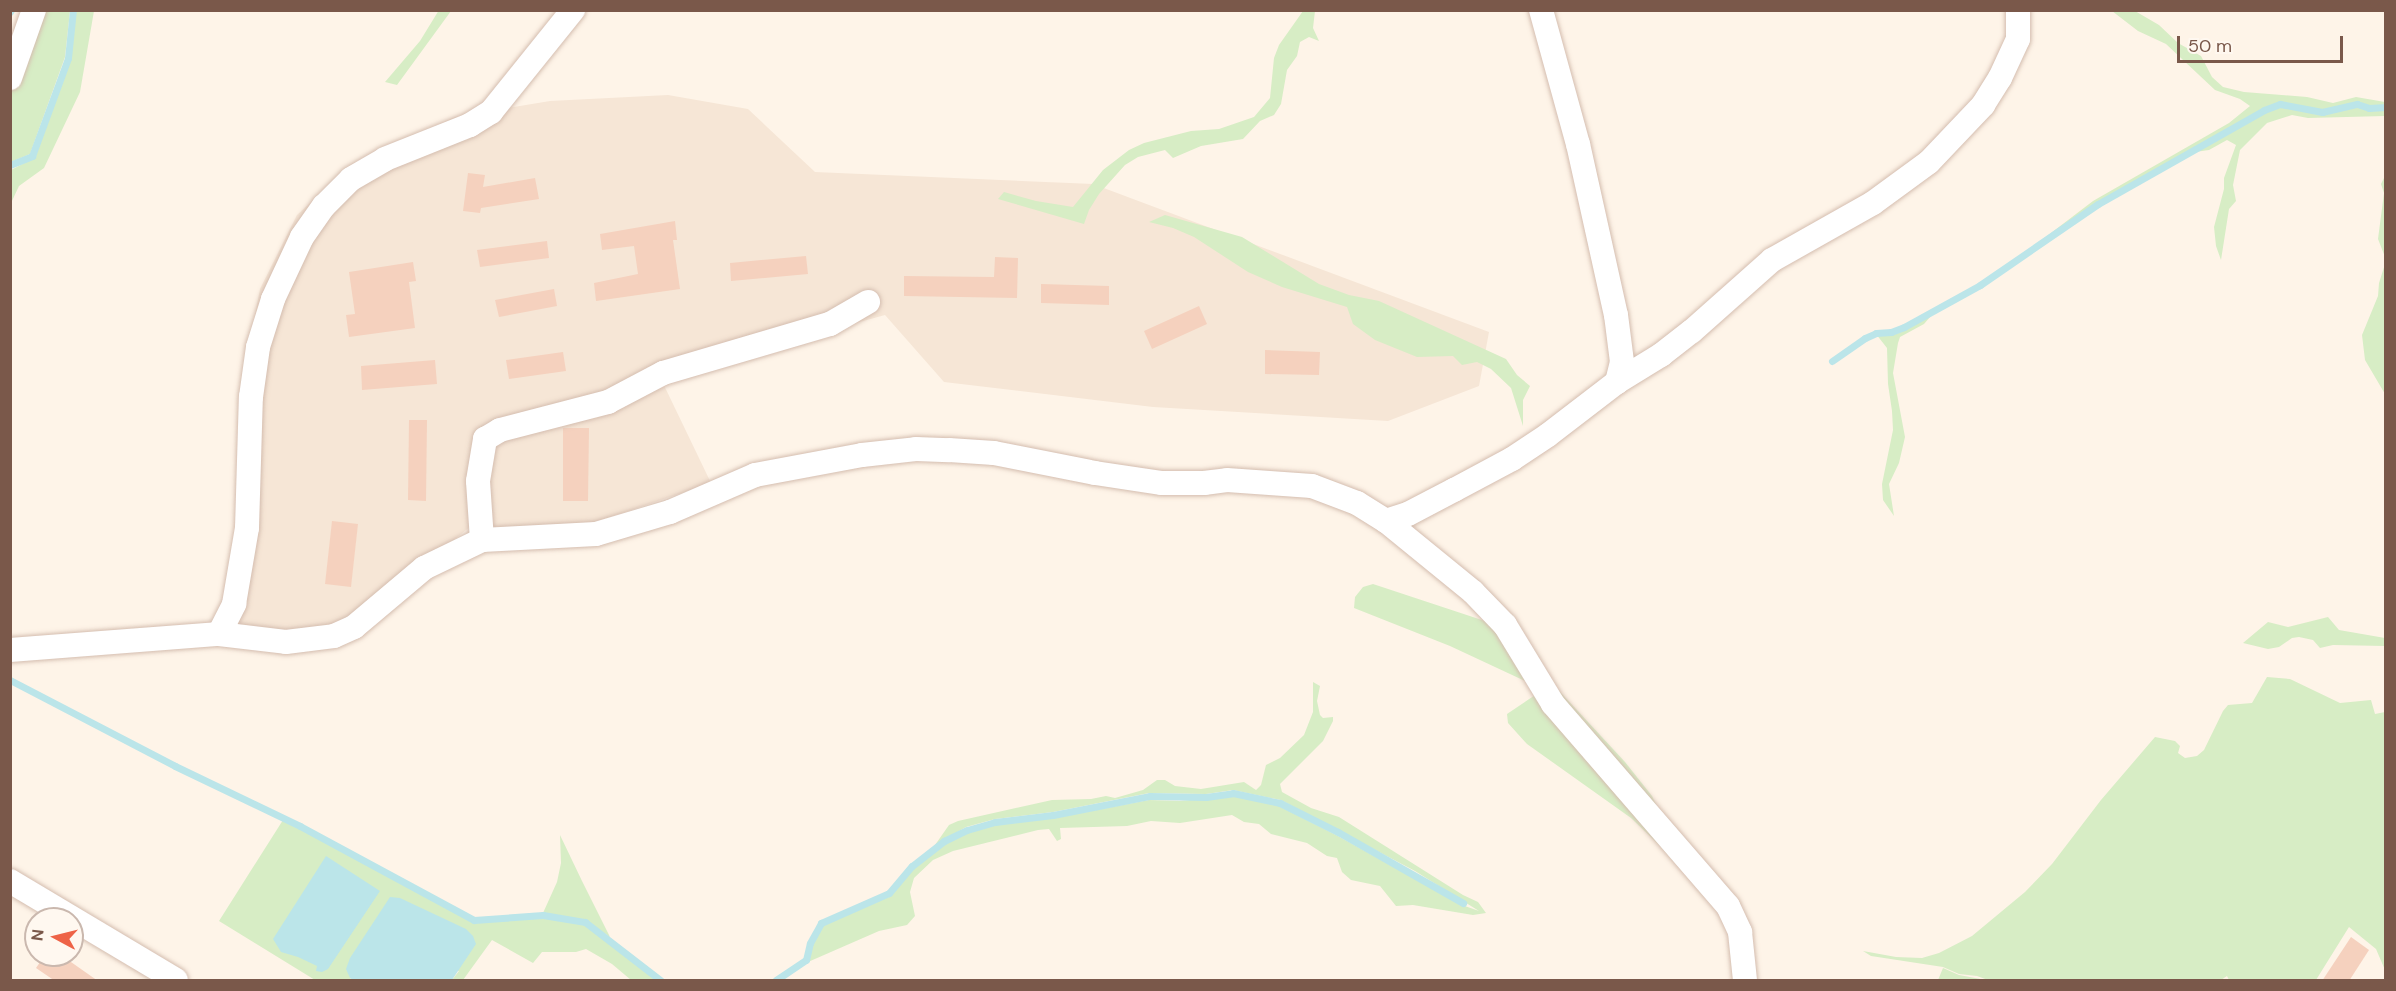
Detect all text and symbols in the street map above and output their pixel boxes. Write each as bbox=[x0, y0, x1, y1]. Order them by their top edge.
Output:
scale bar bbox=[2180, 24, 2346, 62]
text: 50 m bbox=[2188, 34, 2232, 58]
north arrow bbox=[24, 907, 84, 967]
text: N bbox=[26, 928, 49, 942]

